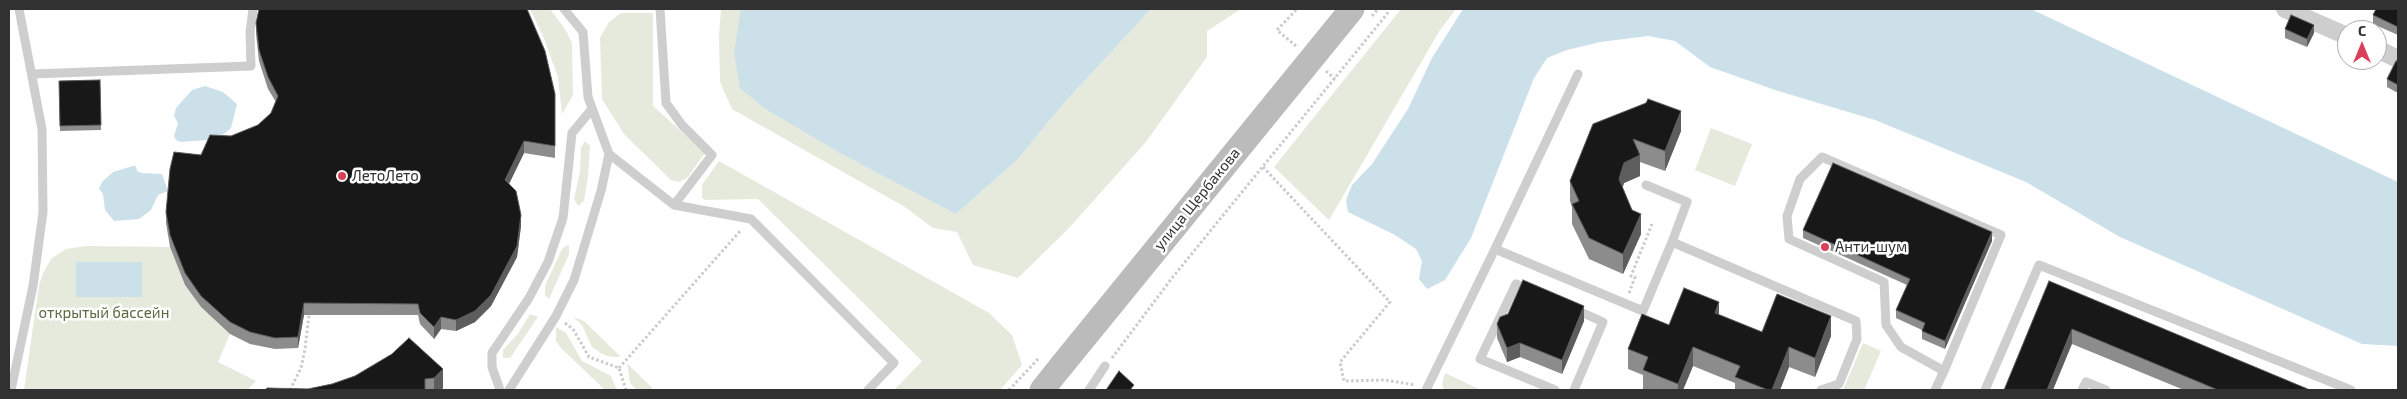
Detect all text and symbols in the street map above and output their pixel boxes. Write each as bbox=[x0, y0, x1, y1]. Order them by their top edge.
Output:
north arrow bbox=[2337, 20, 2387, 70]
text: С bbox=[2358, 22, 2366, 39]
street label: улица Щербакова bbox=[1150, 144, 1244, 254]
place label: ЛетоЛето bbox=[352, 167, 419, 185]
marker: ЛетоЛето bbox=[336, 170, 348, 182]
place label: Анти-шум bbox=[1835, 238, 1907, 256]
marker: Анти-шум bbox=[1819, 241, 1831, 253]
park label: открытый бассейн bbox=[39, 304, 169, 322]

